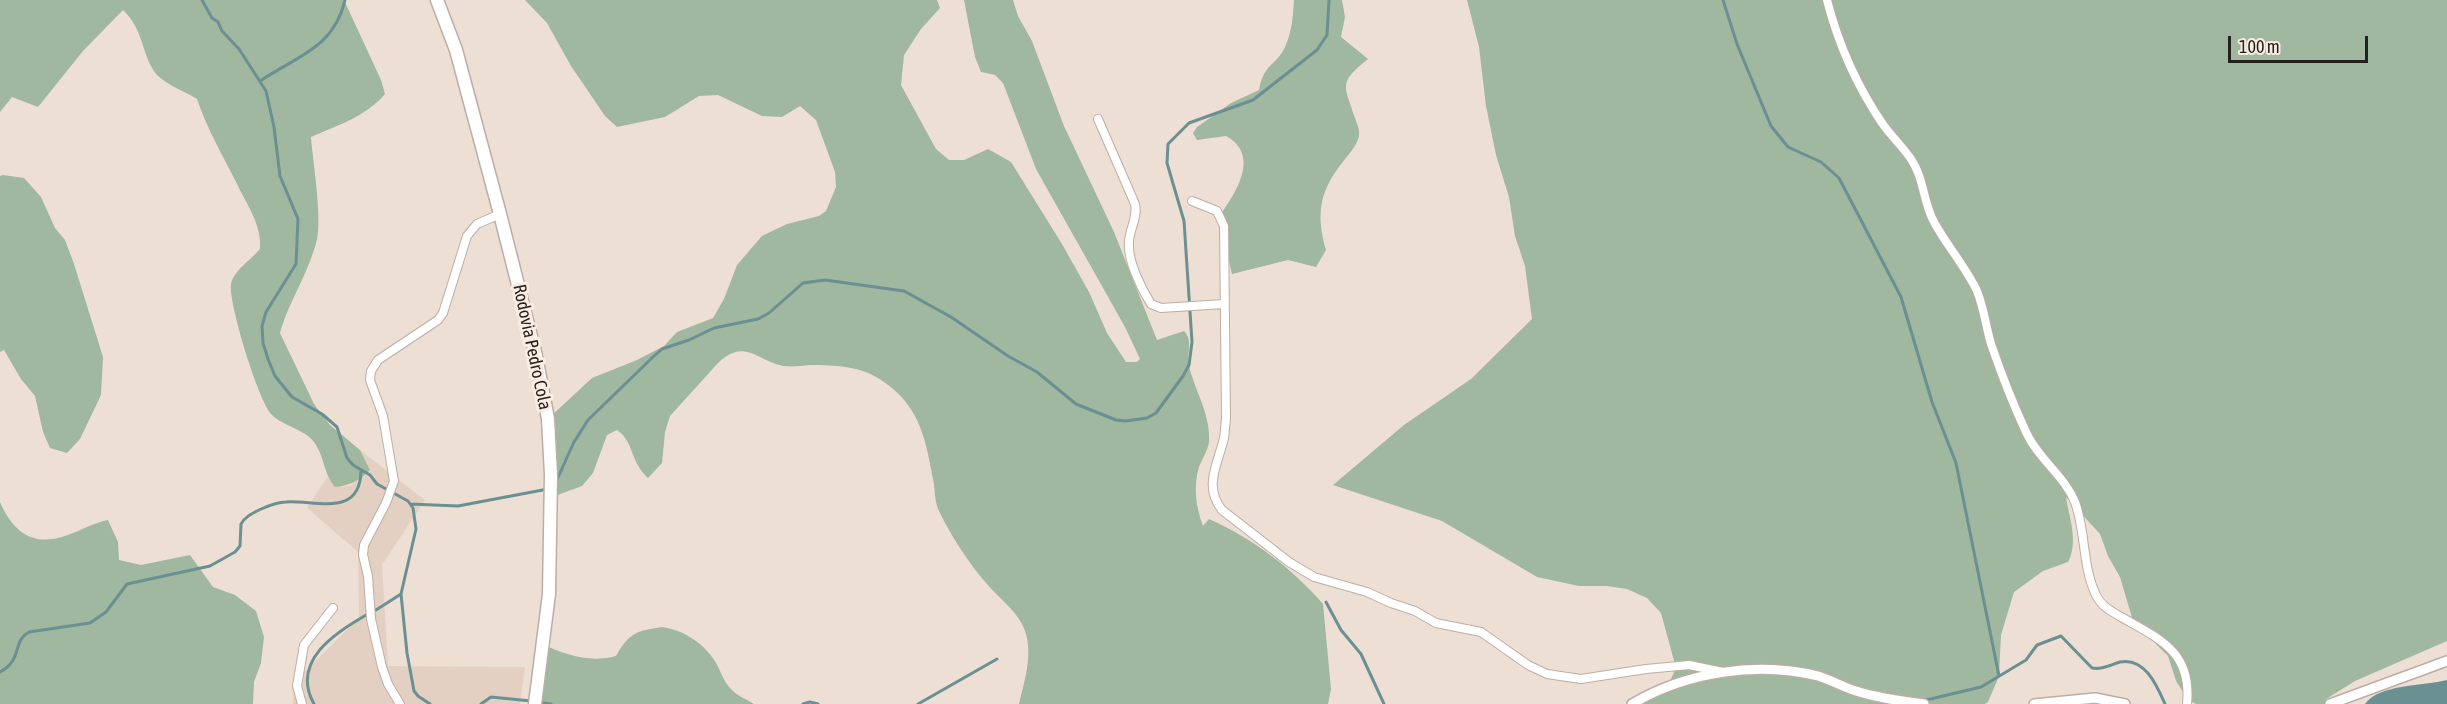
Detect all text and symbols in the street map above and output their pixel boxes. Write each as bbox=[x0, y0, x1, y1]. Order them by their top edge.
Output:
scale bar bbox=[2231, 24, 2370, 62]
text: 100 m bbox=[2239, 36, 2280, 57]
street label: Rodovia Pedro Cola bbox=[508, 282, 556, 412]

